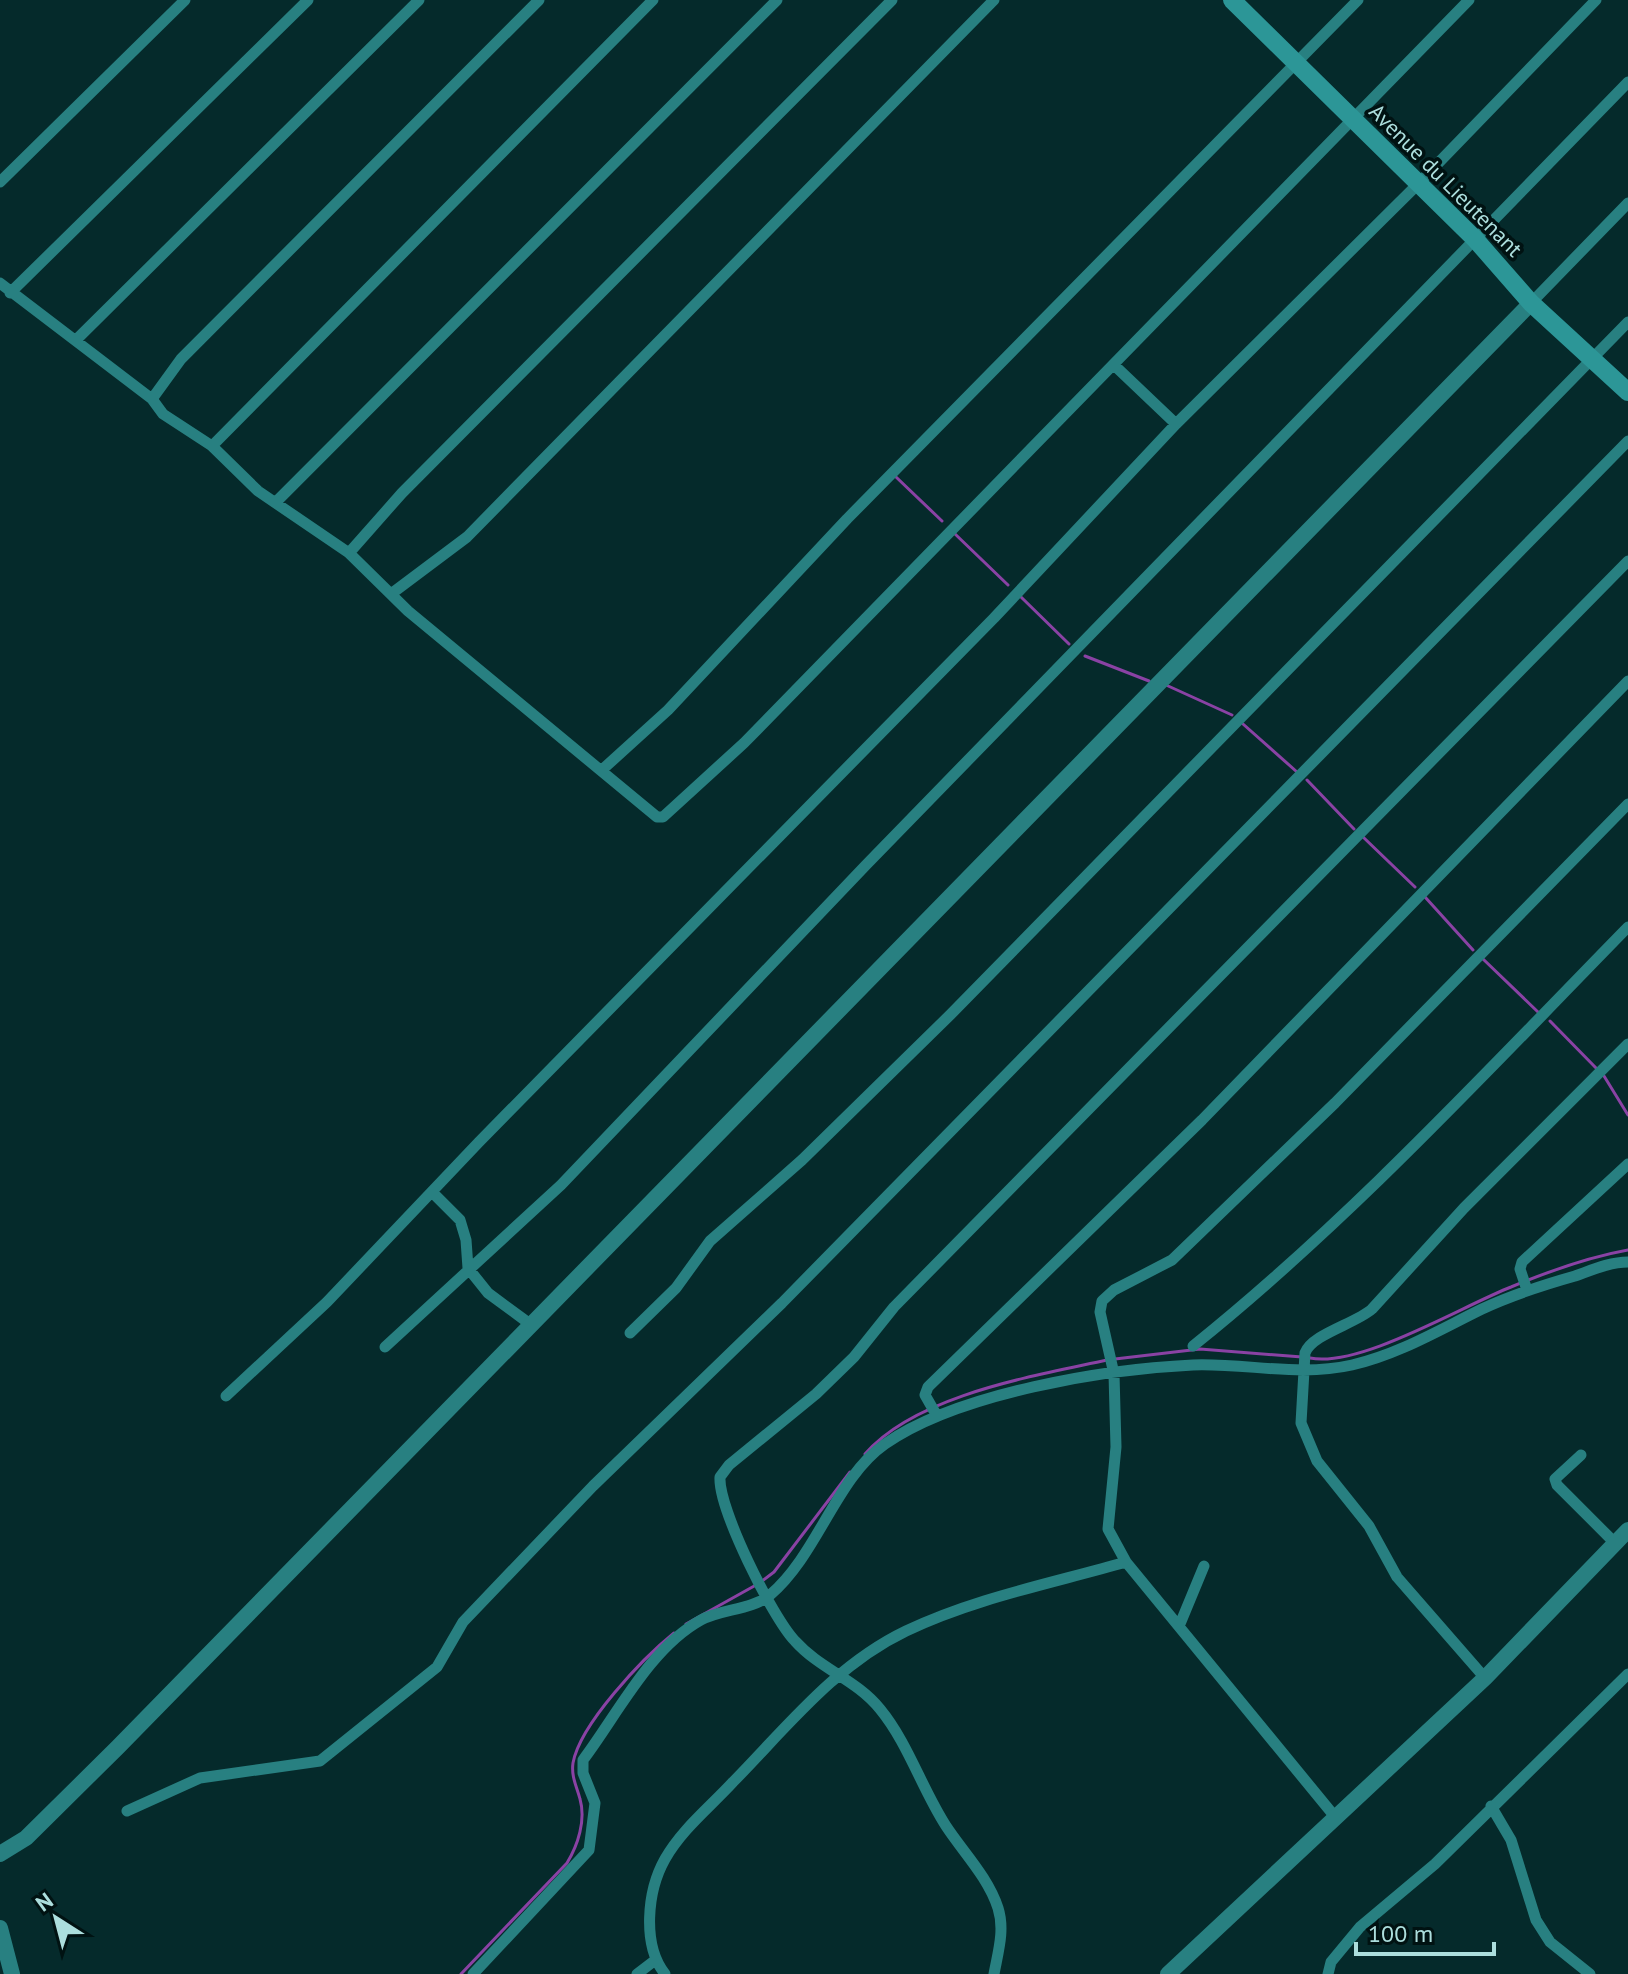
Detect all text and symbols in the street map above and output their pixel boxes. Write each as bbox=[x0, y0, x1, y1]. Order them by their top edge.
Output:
street label: Avenue du Lieutenant bbox=[1364, 98, 1529, 263]
north arrow bbox=[16, 1878, 96, 1958]
text: N bbox=[30, 1886, 58, 1917]
scale bar bbox=[1356, 1906, 1494, 1956]
text: 100 m bbox=[1368, 1918, 1433, 1949]

